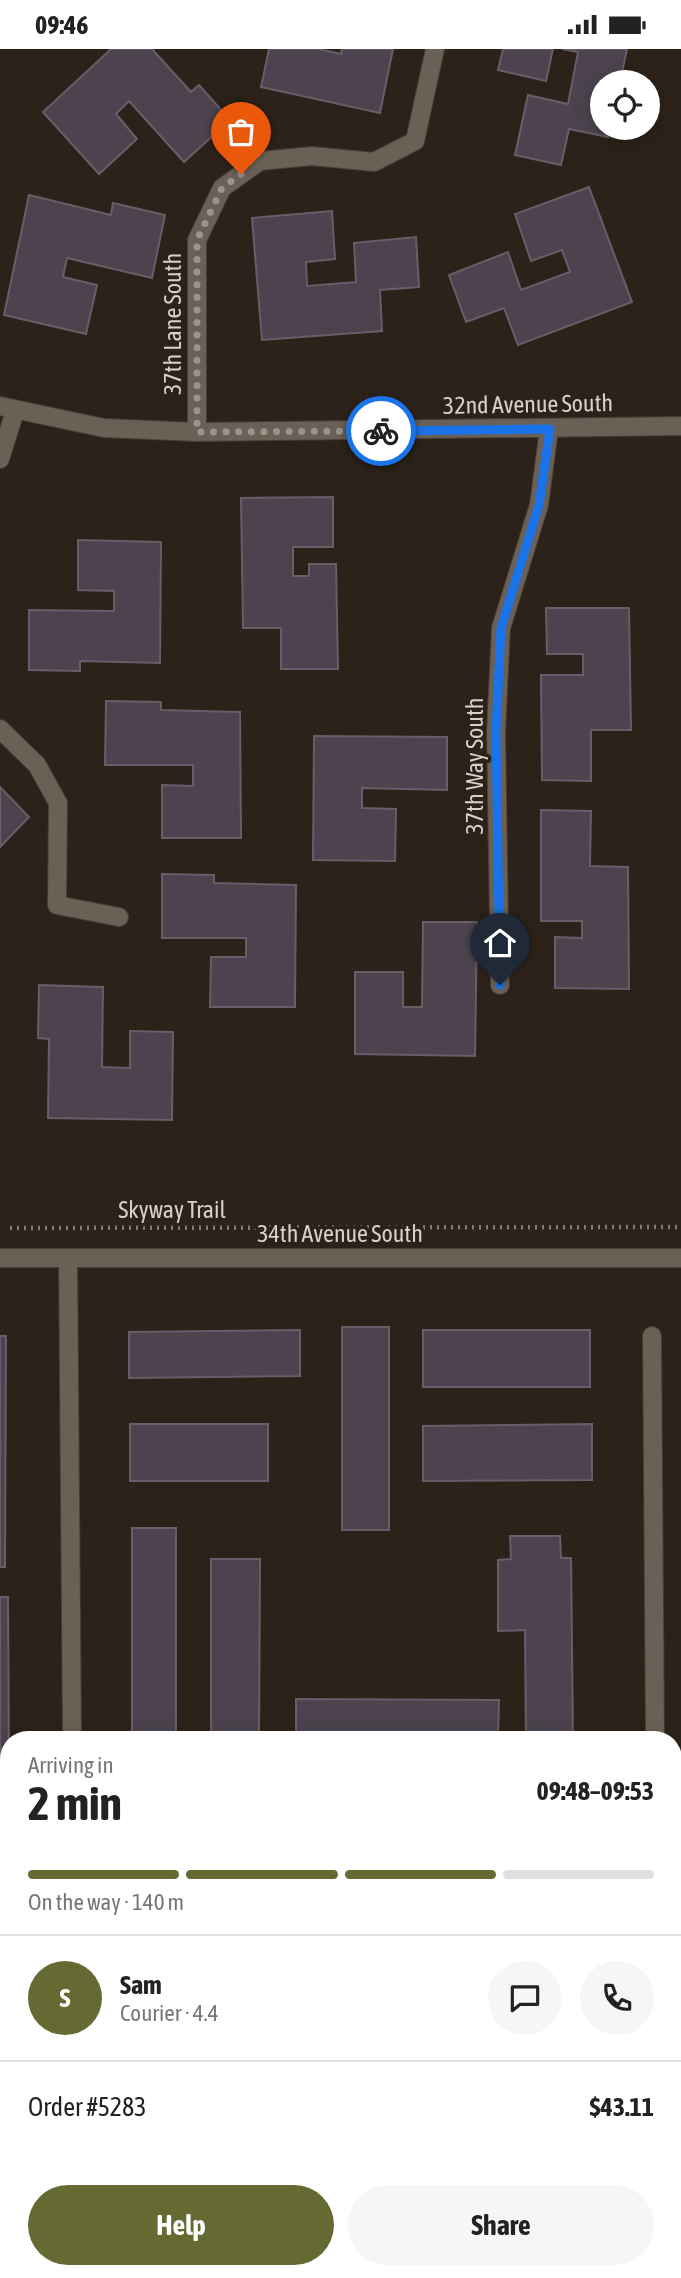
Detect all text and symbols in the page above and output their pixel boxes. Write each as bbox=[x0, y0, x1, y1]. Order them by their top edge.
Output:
text: 09:46 bbox=[35, 10, 89, 40]
map controls bbox=[590, 70, 660, 140]
button: locate bbox=[590, 70, 660, 140]
pin bbox=[211, 102, 271, 174]
icon: bag bbox=[222, 113, 260, 151]
street label: 37th Lane South bbox=[159, 253, 186, 395]
street label: 32nd Avenue South bbox=[443, 389, 613, 419]
courier bbox=[346, 396, 416, 466]
icon: bike bbox=[362, 412, 400, 450]
street label: 37th Way South bbox=[461, 698, 488, 834]
pin bbox=[470, 913, 530, 985]
icon: home bbox=[481, 924, 519, 962]
street label: Skyway Trail bbox=[118, 1196, 226, 1223]
street label: 34th Avenue South bbox=[257, 1220, 423, 1247]
text: Arriving in bbox=[28, 1752, 114, 1778]
text: 09:48–09:53 bbox=[537, 1776, 654, 1806]
text: 2 min bbox=[28, 1777, 122, 1830]
text: On the way · 140 m bbox=[28, 1889, 184, 1915]
button: chat bbox=[488, 1961, 562, 2035]
button: phone bbox=[580, 1961, 654, 2035]
text: Sam bbox=[120, 1970, 162, 2000]
text: S bbox=[60, 1983, 70, 2013]
text: Courier · 4.4 bbox=[120, 2000, 219, 2026]
text: Order #5283 bbox=[28, 2092, 147, 2122]
text: $43.11 bbox=[590, 2092, 654, 2122]
button: Help bbox=[28, 2185, 334, 2265]
button: Share bbox=[348, 2185, 654, 2265]

